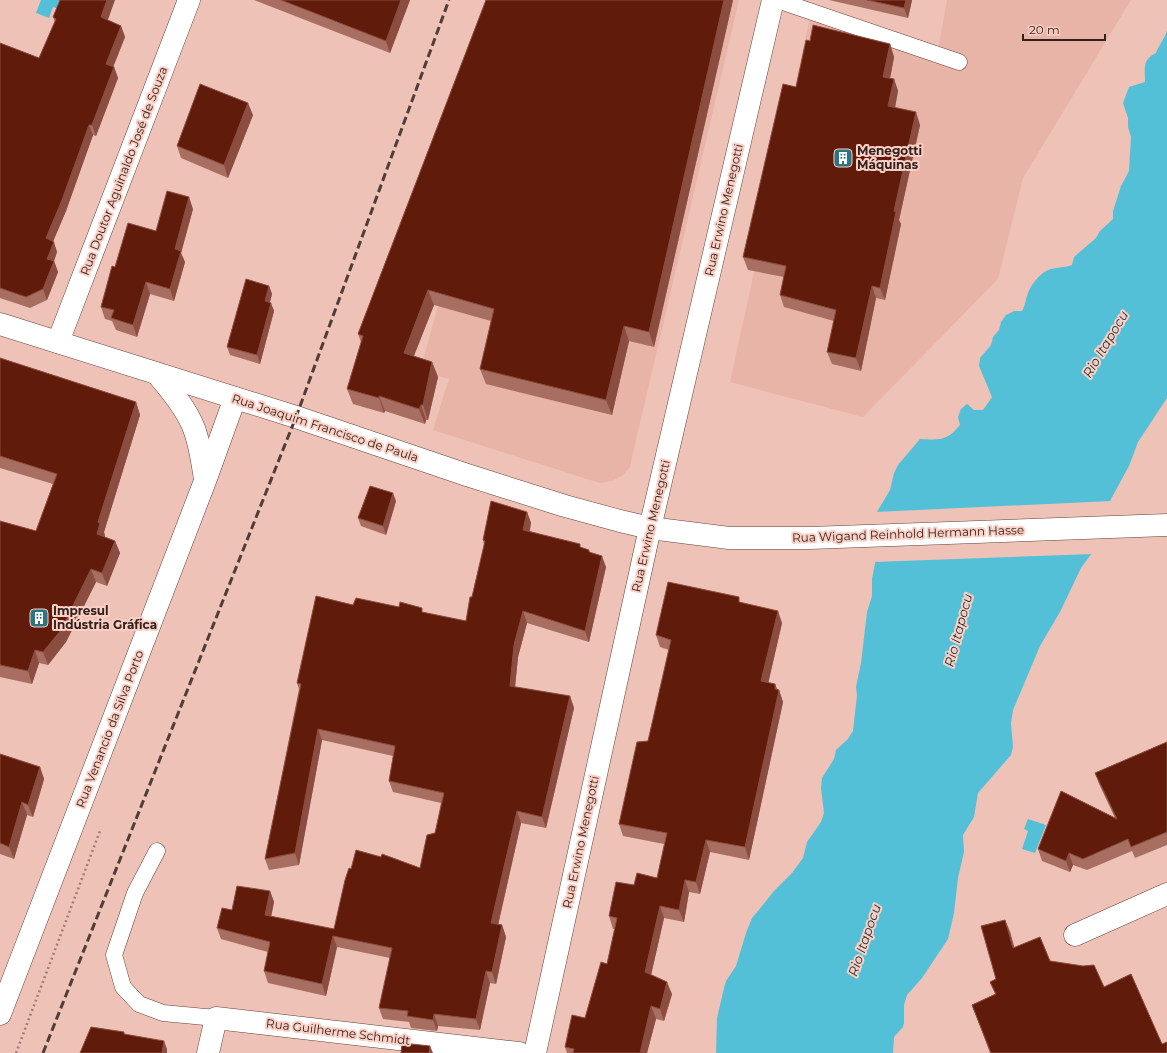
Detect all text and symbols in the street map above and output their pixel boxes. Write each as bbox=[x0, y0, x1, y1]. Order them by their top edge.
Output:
scale bar bbox=[1023, 16, 1105, 42]
text: 20 m bbox=[1029, 22, 1060, 37]
street label: Rua Doutor Aguinaldo José de Souza bbox=[77, 64, 170, 277]
street label: Rua Erwino Menegotti bbox=[701, 142, 746, 277]
place label: Menegotti Máquinas bbox=[857, 143, 922, 172]
building icon: Menegotti Máquinas bbox=[832, 147, 854, 169]
water label: Rio Itapocu bbox=[1079, 307, 1131, 380]
street label: Rua Joaquim Francisco de Paula bbox=[230, 390, 420, 465]
street label: Rua Erwino Menegotti bbox=[628, 458, 673, 593]
street label: Rua Wigand Reinhold Hermann Hasse bbox=[792, 522, 1024, 545]
water label: Rio Itapocu bbox=[941, 591, 976, 668]
place label: Impresul Indústria Gráfica bbox=[53, 603, 157, 632]
building icon: Impresul Indústria Gráfica bbox=[28, 607, 50, 629]
street label: Rua Venancio da Silva Porto bbox=[72, 648, 147, 810]
street label: Rua Erwino Menegotti bbox=[559, 774, 602, 910]
water label: Rio Itapocu bbox=[844, 902, 884, 978]
street label: Rua Guilherme Schmidt bbox=[265, 1015, 411, 1048]

